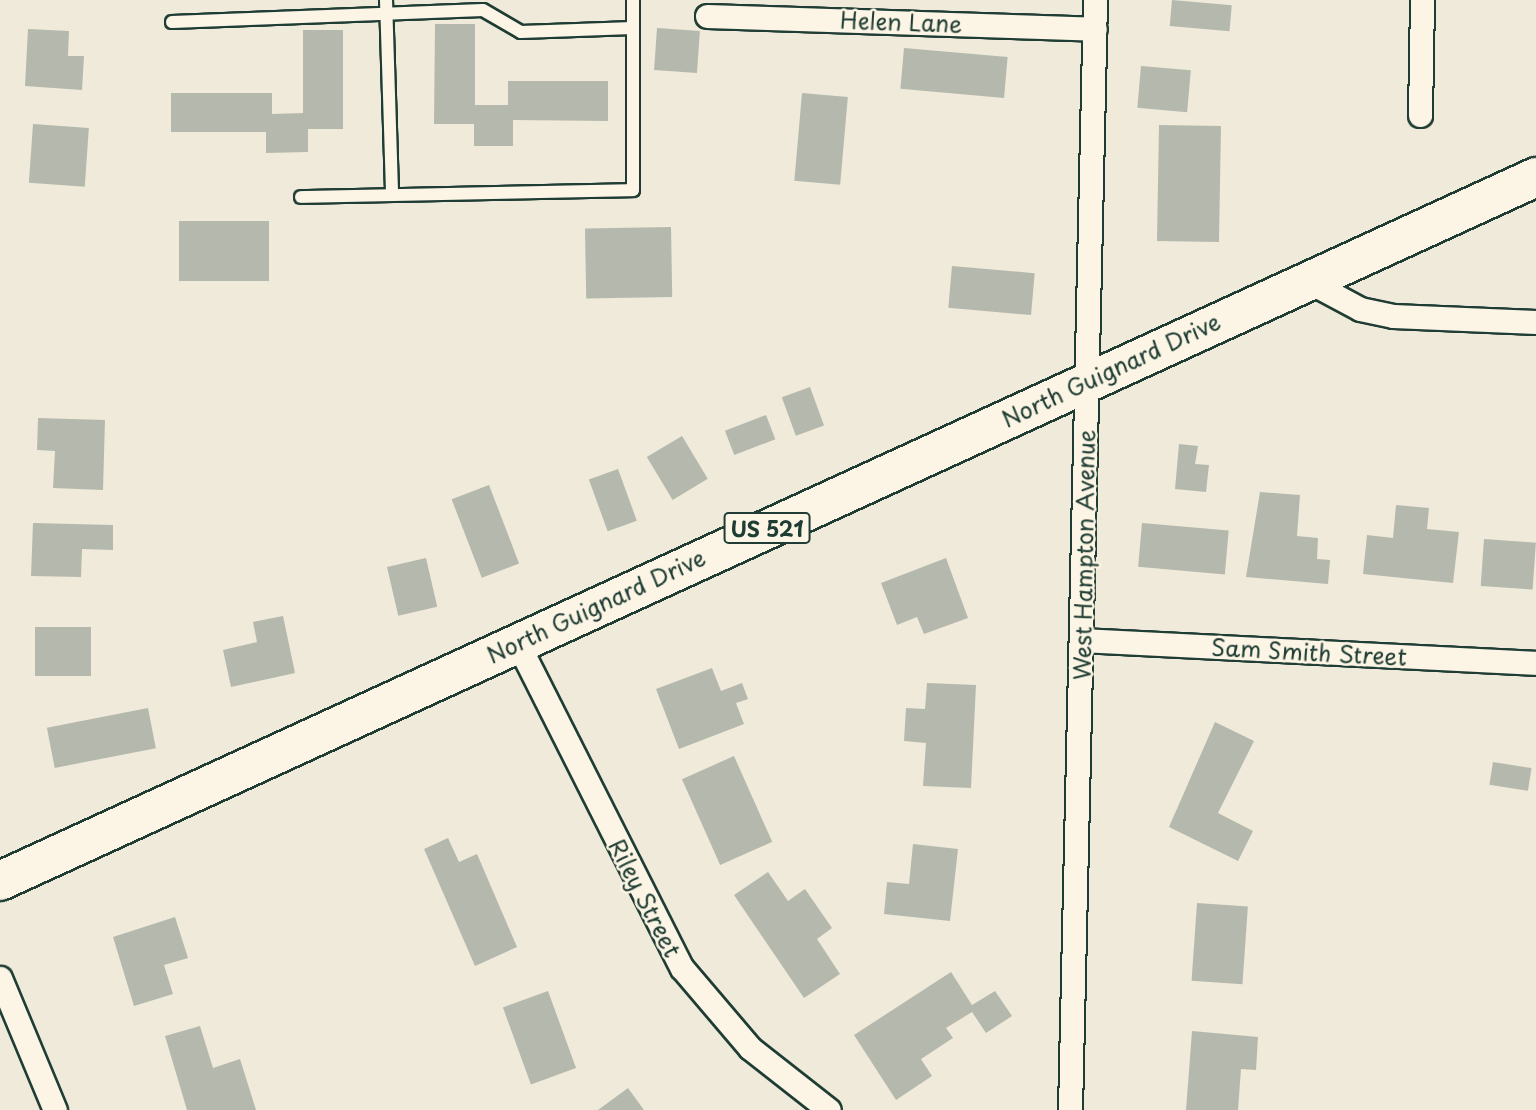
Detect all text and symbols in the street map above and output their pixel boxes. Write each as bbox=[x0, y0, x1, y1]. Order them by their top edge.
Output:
street label: Helen Lane bbox=[838, 6, 964, 38]
street label: North Guignard Drive bbox=[996, 306, 1226, 434]
street label: West Hampton Avenue bbox=[1068, 430, 1100, 680]
road number: US 521 bbox=[723, 510, 811, 546]
street label: North Guignard Drive bbox=[481, 542, 711, 670]
street label: Sam Smith Street bbox=[1210, 633, 1408, 671]
street label: Riley Street bbox=[603, 834, 687, 962]

